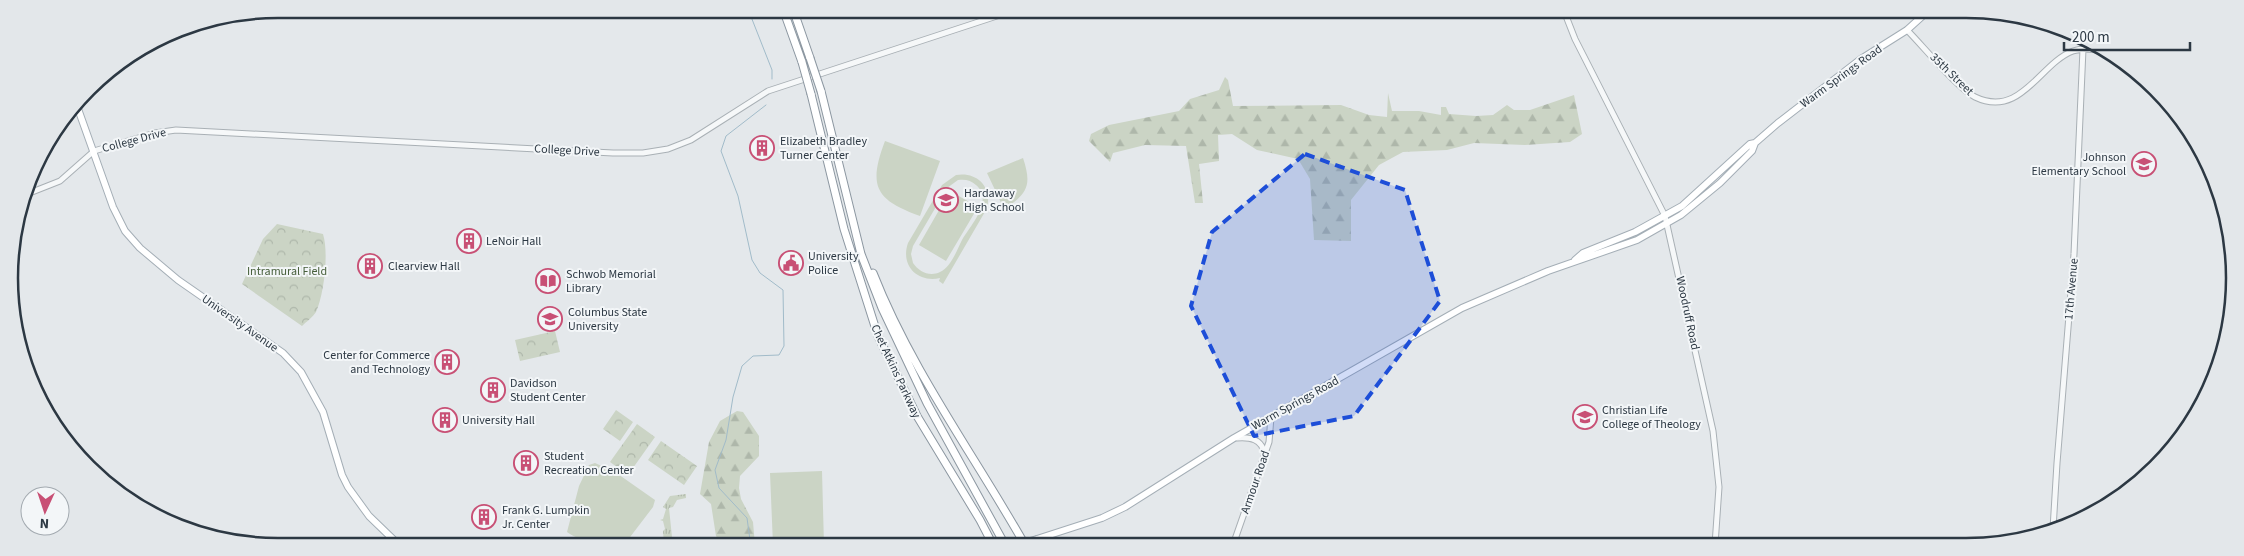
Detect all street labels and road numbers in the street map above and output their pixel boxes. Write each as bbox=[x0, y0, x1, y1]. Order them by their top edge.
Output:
street label: Warm Springs Road bbox=[1797, 41, 1886, 112]
street label: 35th Street bbox=[1926, 49, 1977, 100]
street label: College Drive bbox=[100, 124, 168, 157]
street label: College Drive bbox=[534, 140, 600, 161]
street label: 17th Avenue bbox=[2060, 257, 2083, 321]
street label: Woodruff Road bbox=[1671, 275, 1704, 351]
street label: University Avenue bbox=[198, 291, 281, 356]
street label: Chet Atkins Parkway bbox=[866, 322, 925, 421]
street label: Warm Springs Road bbox=[1248, 372, 1342, 435]
street label: Armour Road bbox=[1237, 448, 1274, 516]

